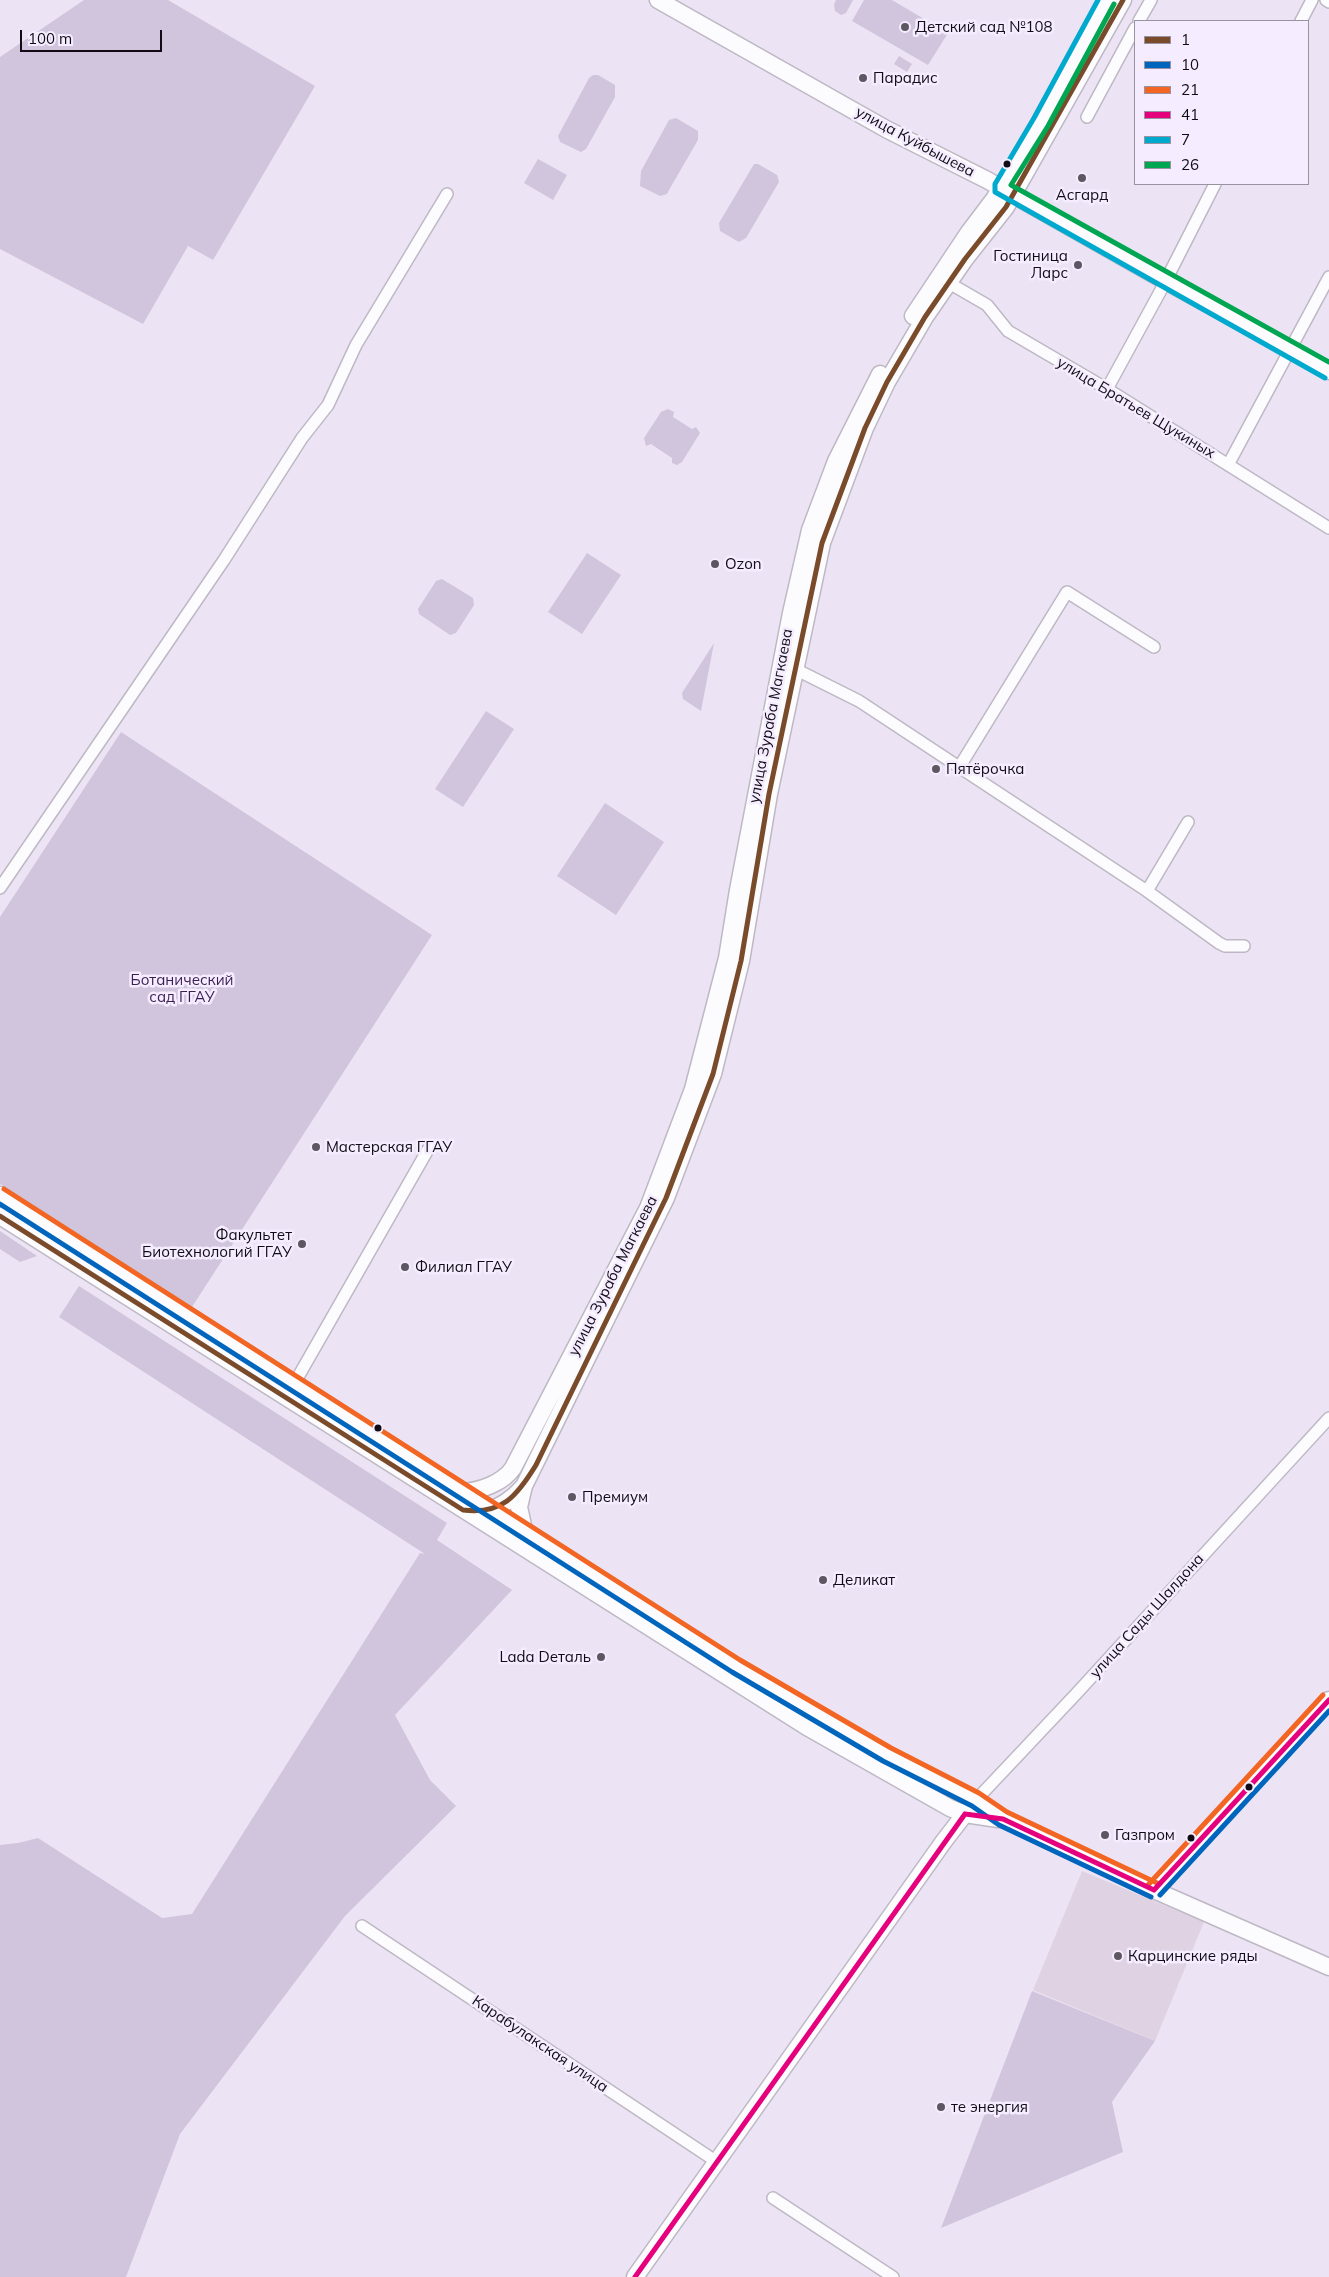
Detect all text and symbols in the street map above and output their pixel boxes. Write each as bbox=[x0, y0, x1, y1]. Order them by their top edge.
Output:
place label: Детский сад №108 bbox=[915, 18, 1053, 36]
scale bar bbox=[22, 20, 165, 52]
legend bbox=[1134, 20, 1309, 185]
marker: Детский сад №108 bbox=[899, 21, 911, 33]
text: 100 m bbox=[28, 29, 72, 48]
text: 1 bbox=[1181, 30, 1190, 49]
text: 10 bbox=[1181, 55, 1199, 74]
place label: Парадис bbox=[873, 69, 938, 87]
marker: Парадис bbox=[857, 72, 869, 84]
text: 21 bbox=[1181, 80, 1199, 99]
street label: улица Куйбышева bbox=[852, 103, 978, 181]
text: 41 bbox=[1181, 105, 1199, 124]
text: 7 bbox=[1181, 130, 1190, 149]
text: 26 bbox=[1181, 155, 1199, 174]
unlabelled marker bbox=[1002, 159, 1012, 169]
marker: Асгард bbox=[1076, 172, 1088, 184]
place label: Асгард bbox=[1056, 186, 1108, 204]
place label: Гостиница Ларс bbox=[993, 247, 1068, 282]
marker: Гостиница Ларс bbox=[1072, 259, 1084, 271]
street label: улица Братьев Щукиных bbox=[1054, 354, 1218, 462]
place label: Ozon bbox=[725, 555, 762, 573]
marker: Ozon bbox=[709, 558, 721, 570]
street label: улица Зураба Магкаева bbox=[745, 627, 797, 805]
place label: Пятёрочка bbox=[946, 760, 1024, 778]
marker: Пятёрочка bbox=[930, 763, 942, 775]
park label: Ботанический сад ГГАУ bbox=[131, 971, 233, 1006]
place label: Мастерская ГГАУ bbox=[326, 1138, 452, 1156]
marker: Мастерская ГГАУ bbox=[310, 1141, 322, 1153]
street label: улица Зураба Магкаева bbox=[565, 1193, 661, 1359]
place label: Факультет Биотехнологий ГГАУ bbox=[142, 1226, 292, 1261]
marker: Факультет Биотехнологий ГГАУ bbox=[296, 1238, 308, 1250]
place label: Филиал ГГАУ bbox=[415, 1258, 512, 1276]
marker: Филиал ГГАУ bbox=[399, 1261, 411, 1273]
unlabelled marker bbox=[373, 1423, 383, 1433]
place label: Премиум bbox=[582, 1488, 648, 1506]
marker: Премиум bbox=[566, 1491, 578, 1503]
street label: улица Сады Шалдона bbox=[1086, 1550, 1208, 1682]
place label: Деликат bbox=[833, 1571, 895, 1589]
marker: Деликат bbox=[817, 1574, 829, 1586]
place label: Lada Dеталь bbox=[499, 1648, 591, 1666]
marker: Lada Dеталь bbox=[595, 1651, 607, 1663]
unlabelled marker bbox=[1244, 1782, 1254, 1792]
place label: Газпром bbox=[1115, 1826, 1175, 1844]
marker: Газпром bbox=[1099, 1829, 1111, 1841]
unlabelled marker bbox=[1186, 1833, 1196, 1843]
place label: Карцинские ряды bbox=[1128, 1947, 1258, 1965]
marker: Карцинские ряды bbox=[1112, 1950, 1124, 1962]
street label: Карабулакская улица bbox=[469, 1992, 611, 2096]
place label: те энергия bbox=[951, 2098, 1028, 2116]
marker: те энергия bbox=[935, 2101, 947, 2113]

